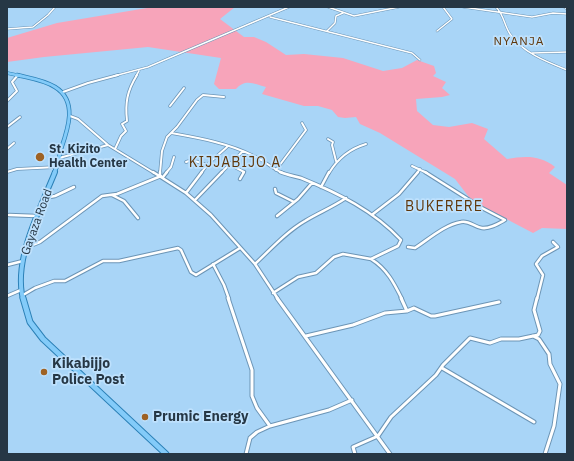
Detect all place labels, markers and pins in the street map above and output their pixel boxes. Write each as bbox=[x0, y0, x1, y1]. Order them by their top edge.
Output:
place label: St. Kizito Health Center bbox=[49, 143, 127, 171]
marker: St. Kizito Health Center bbox=[34, 151, 46, 163]
place label: Kikabijjo Police Post bbox=[52, 356, 124, 388]
marker: Kikabijjo Police Post bbox=[39, 367, 49, 377]
place label: Prumic Energy bbox=[153, 409, 249, 425]
marker: Prumic Energy bbox=[140, 412, 150, 422]

